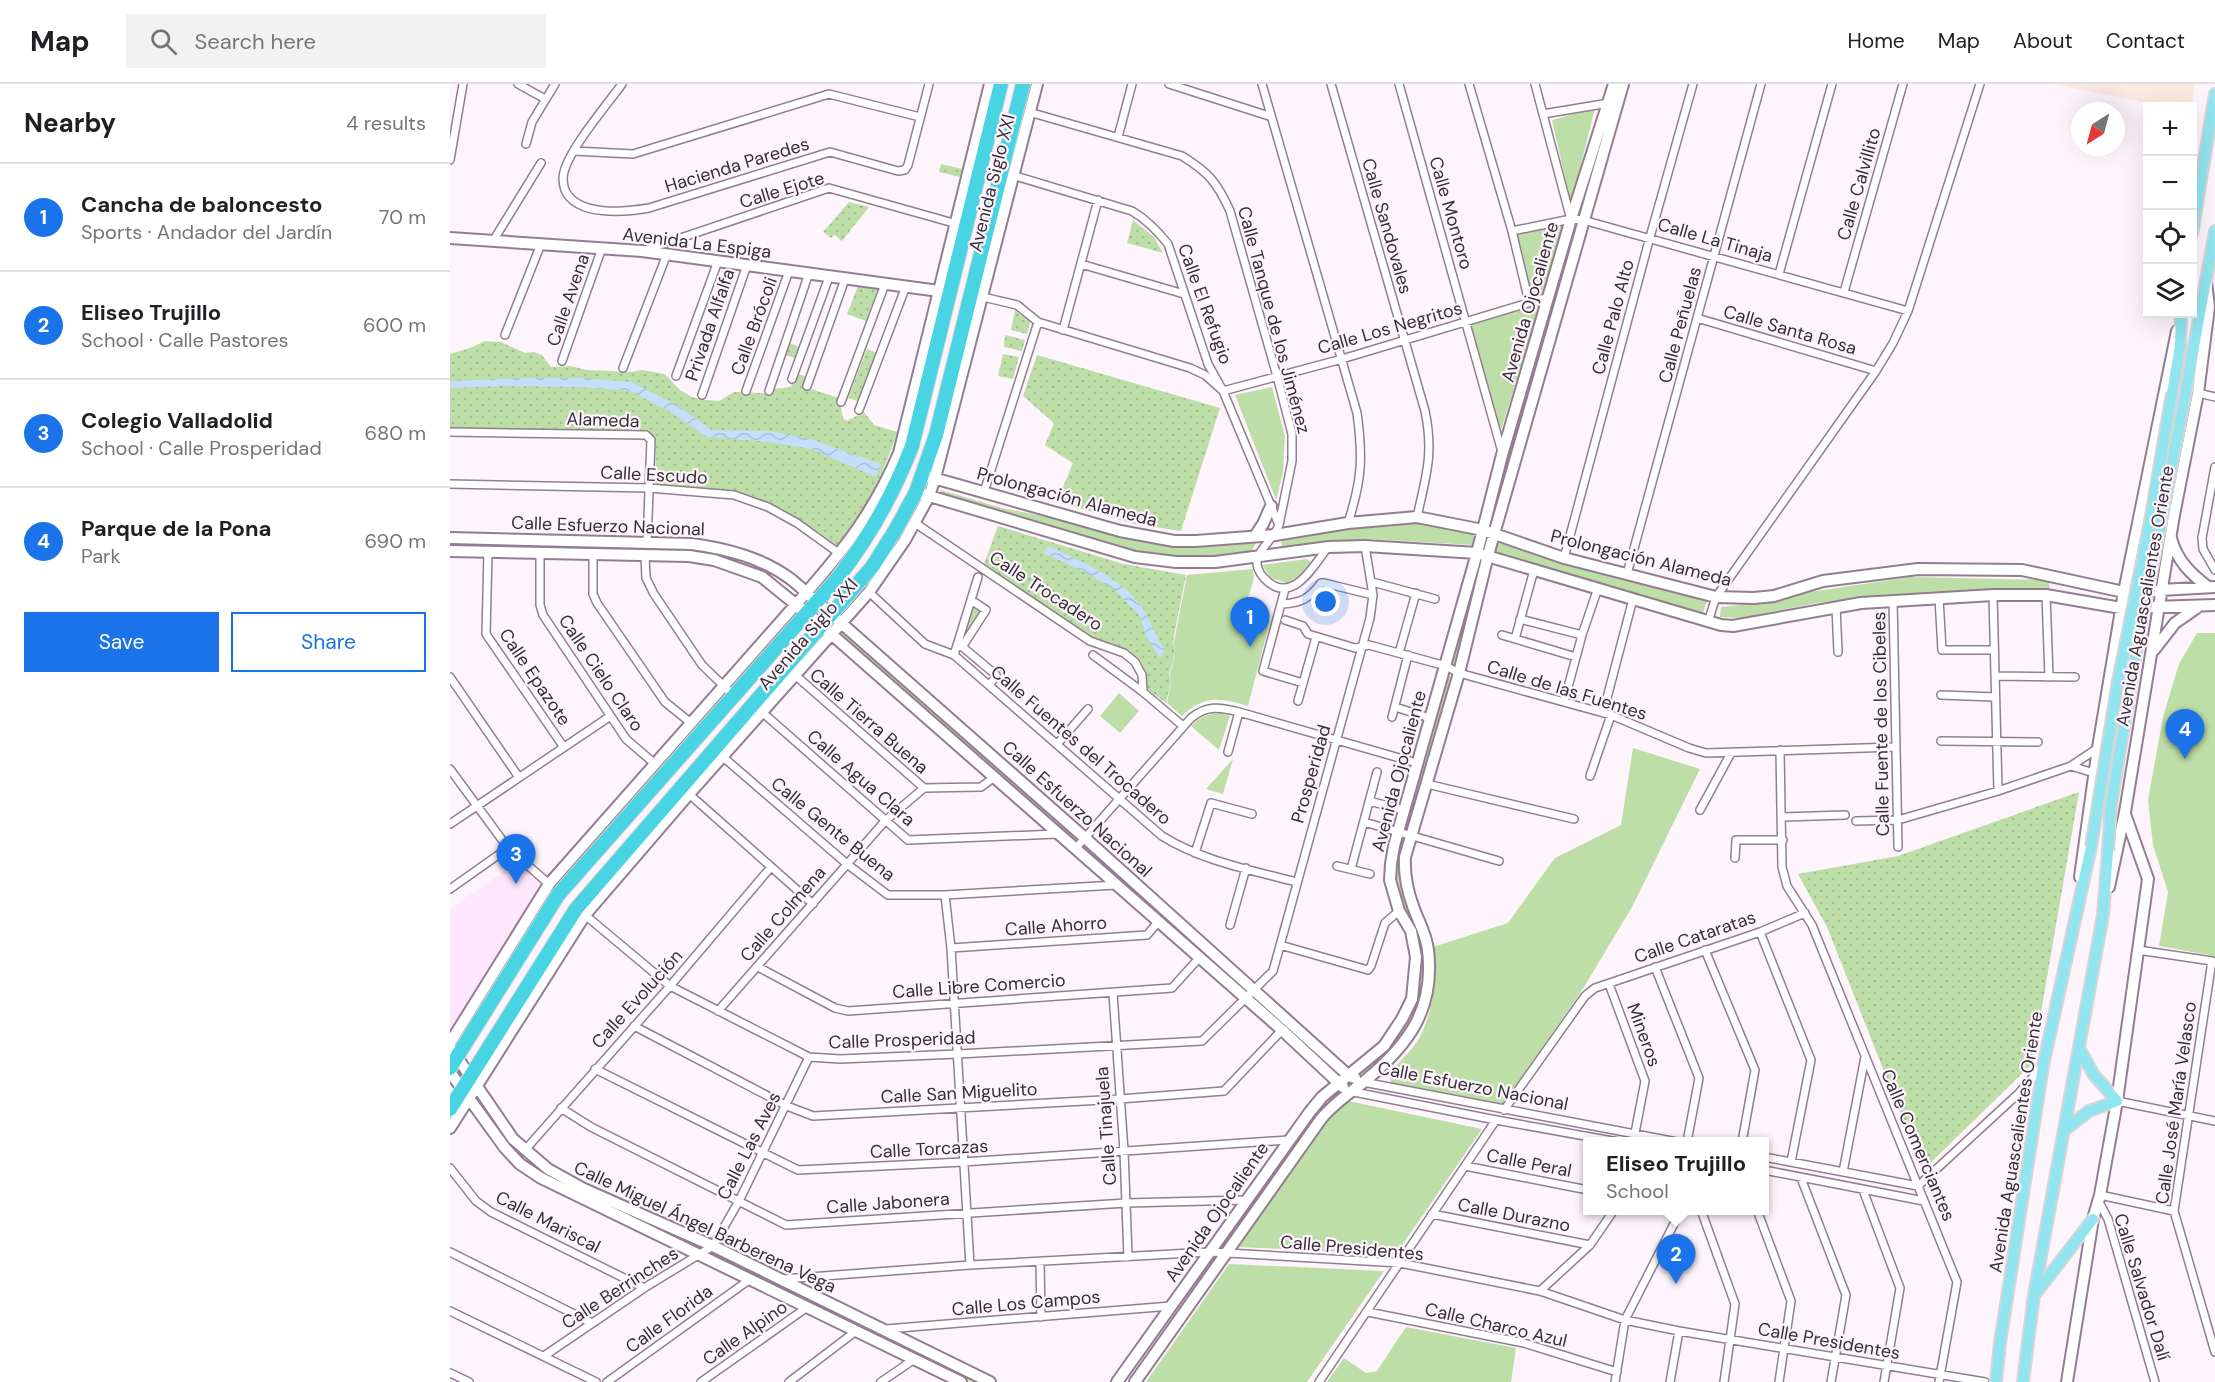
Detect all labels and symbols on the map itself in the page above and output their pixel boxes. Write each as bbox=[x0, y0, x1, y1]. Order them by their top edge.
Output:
north arrow bbox=[2071, 102, 2125, 156]
street label: Avenida Siglo XXI bbox=[963, 112, 1021, 254]
street label: Calle Calvillito bbox=[1831, 125, 1887, 243]
street label: Hacienda Paredes bbox=[662, 132, 812, 198]
street label: Calle Montoro bbox=[1423, 154, 1479, 272]
street label: Calle Sandovales bbox=[1356, 155, 1418, 297]
street label: Calle Ejote bbox=[737, 166, 827, 214]
street label: Calle Tanque de los Jiménez bbox=[1232, 204, 1316, 436]
street label: Calle La Tinaja bbox=[1655, 212, 1775, 268]
street label: Avenida Ojocaliente bbox=[1496, 219, 1564, 385]
street label: Avenida La Espiga bbox=[621, 222, 773, 264]
street label: Calle El Refugio bbox=[1172, 240, 1238, 368]
street label: Calle Avena bbox=[541, 251, 595, 349]
street label: Calle Palo Alto bbox=[1586, 257, 1640, 377]
street label: Calle Peñuelas bbox=[1653, 264, 1707, 386]
street label: Privada Alfalfa bbox=[680, 266, 740, 384]
street label: Calle Brócoli bbox=[725, 274, 783, 378]
street label: Calle Los Negritos bbox=[1315, 296, 1465, 360]
street label: Calle Santa Rosa bbox=[1721, 300, 1859, 360]
street label: Alameda bbox=[566, 407, 640, 433]
street label: Calle Escudo bbox=[600, 460, 708, 490]
street label: Prolongación Alameda bbox=[974, 461, 1160, 533]
street label: Avenida Aguascalientes Oriente bbox=[2110, 464, 2180, 728]
street label: Calle Esfuerzo Nacional bbox=[511, 511, 705, 541]
street label: Prolongación Alameda bbox=[1548, 524, 1734, 592]
street label: Calle Trocadero bbox=[985, 545, 1107, 637]
street label: Avenida Siglo XXI bbox=[753, 573, 863, 695]
your location bbox=[1311, 587, 1340, 616]
pin: 1 bbox=[1230, 598, 1270, 647]
street label: Calle Cielo Claro bbox=[553, 610, 649, 736]
street label: Calle Fuente de los Cibeles bbox=[1867, 611, 1895, 837]
street label: Calle Epazote bbox=[494, 624, 576, 730]
street label: Calle de las Fuentes bbox=[1484, 654, 1650, 726]
street label: Calle Fuentes del Trocadero bbox=[986, 660, 1176, 830]
street label: Calle Tierra Buena bbox=[805, 663, 933, 779]
street label: Avenida Ojocaliente bbox=[1366, 688, 1432, 854]
pin: 4 bbox=[2166, 710, 2204, 759]
street label: Prosperidad bbox=[1286, 722, 1336, 826]
street label: Calle Agua Clara bbox=[802, 724, 920, 832]
street label: Calle Esfuerzo Nacional bbox=[997, 735, 1157, 883]
street label: Calle Gente Buena bbox=[766, 771, 900, 887]
pin: 3 bbox=[496, 834, 536, 884]
street label: Calle Colmena bbox=[735, 861, 831, 967]
street label: Calle Cataratas bbox=[1631, 905, 1759, 969]
street label: Calle Ahorro bbox=[1004, 910, 1108, 942]
street label: Calle Evolución bbox=[586, 944, 688, 1054]
street label: Calle Libre Comercio bbox=[892, 968, 1066, 1004]
street label: Mineros bbox=[1621, 1000, 1667, 1070]
street label: Calle José María Velasco bbox=[2150, 1000, 2202, 1206]
street label: Avenida Aguascalientes Oriente bbox=[1983, 1010, 2049, 1274]
street label: Calle Prosperidad bbox=[828, 1025, 976, 1055]
street label: Calle Esfuerzo Nacional bbox=[1376, 1056, 1570, 1116]
street label: Calle Comerciantes bbox=[1875, 1065, 1961, 1225]
street label: Calle Tinajuela bbox=[1090, 1066, 1122, 1186]
street label: Calle San Miguelito bbox=[880, 1077, 1038, 1109]
street label: Calle Las Aves bbox=[711, 1088, 787, 1204]
street label: Calle Torcazas bbox=[869, 1134, 989, 1164]
street label: Avenida Ojocaliente bbox=[1160, 1137, 1274, 1287]
street label: Calle Peral bbox=[1484, 1143, 1574, 1183]
street label: Calle Miguel Ángel Barberena Vega bbox=[570, 1156, 840, 1298]
street label: Calle Mariscal bbox=[491, 1185, 605, 1259]
street label: Calle Jabonera bbox=[826, 1187, 950, 1219]
street label: Calle Durazno bbox=[1456, 1192, 1572, 1238]
street label: Calle Salvador Dalí bbox=[2108, 1211, 2176, 1363]
street label: Calle Presidentes bbox=[1279, 1230, 1425, 1266]
pin: 2 bbox=[1656, 1234, 1696, 1284]
street label: Calle Berrinches bbox=[557, 1241, 683, 1335]
street label: Calle Florida bbox=[621, 1279, 717, 1359]
street label: Calle Los Campos bbox=[951, 1285, 1101, 1321]
street label: Calle Alpino bbox=[698, 1295, 792, 1371]
street label: Calle Charco Azul bbox=[1422, 1297, 1570, 1353]
street label: Calle Presidentes bbox=[1756, 1317, 1902, 1365]

